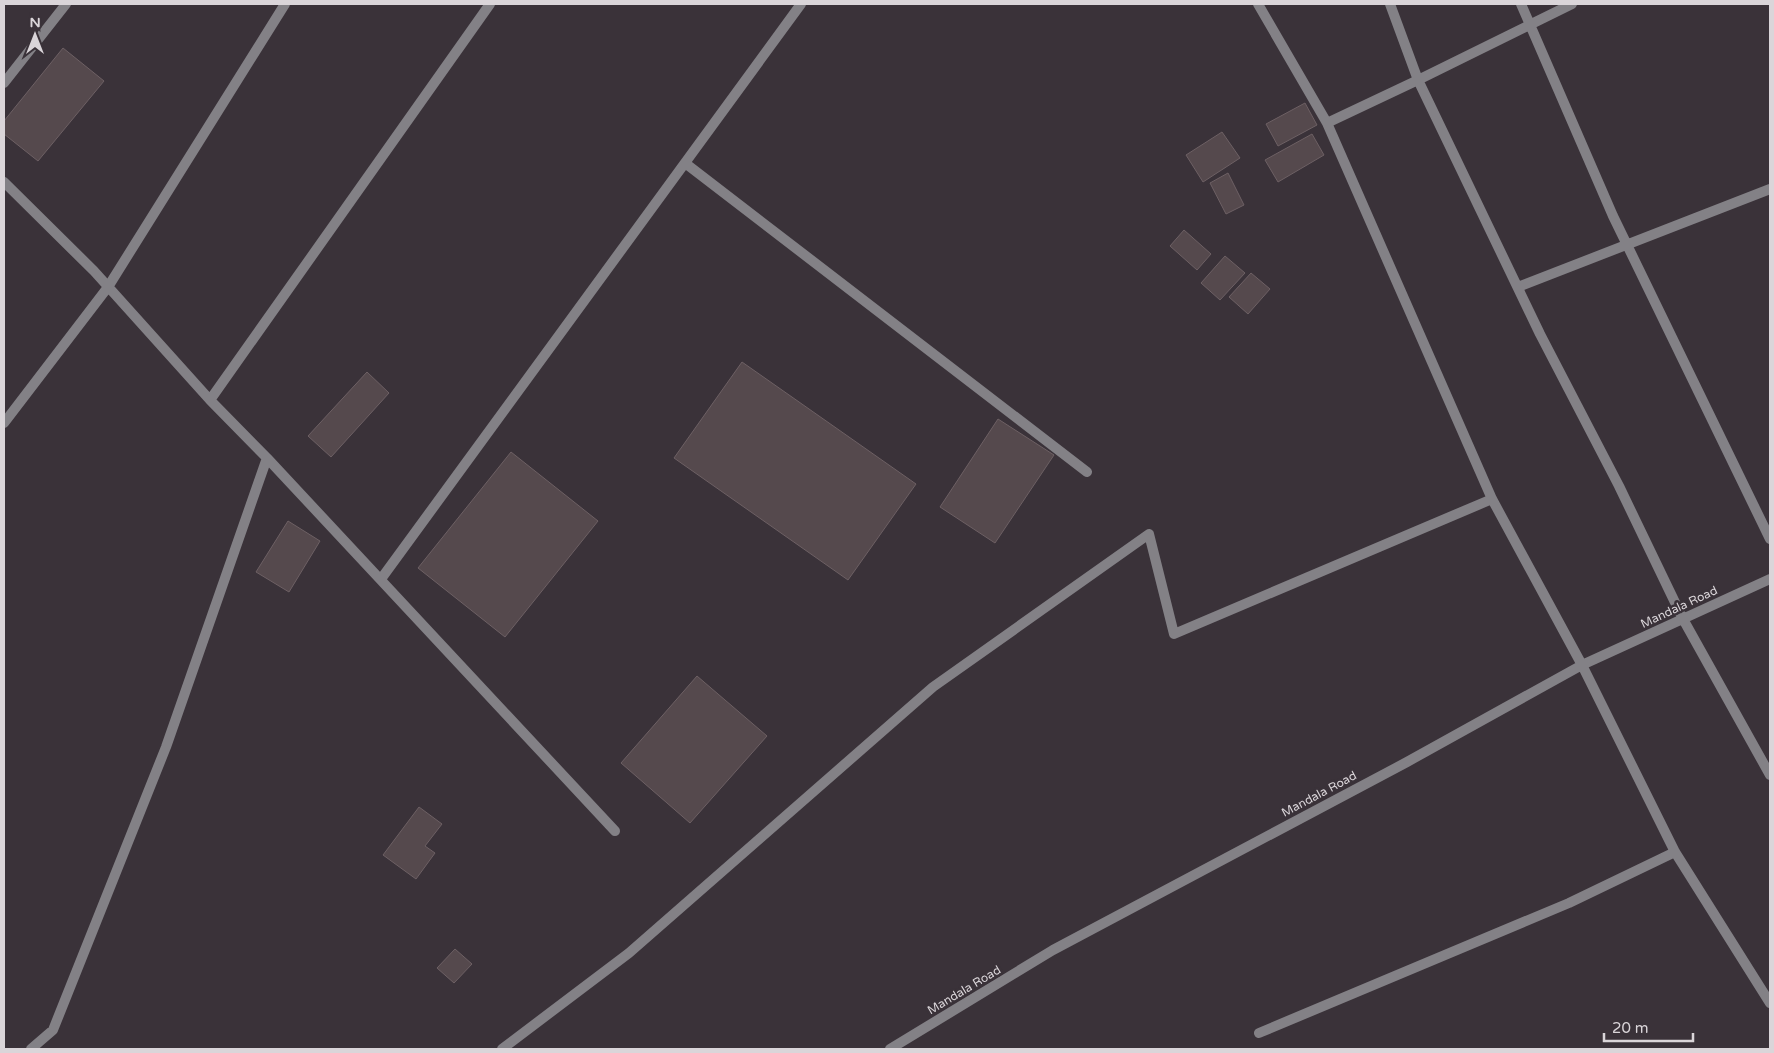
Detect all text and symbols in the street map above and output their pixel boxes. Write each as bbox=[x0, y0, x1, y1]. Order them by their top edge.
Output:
north arrow bbox=[10, 10, 60, 60]
text: N bbox=[29, 14, 41, 31]
street label: Mandala Road bbox=[1638, 583, 1720, 631]
street label: Mandala Road bbox=[1279, 768, 1359, 820]
street label: Mandala Road bbox=[925, 963, 1003, 1017]
scale bar bbox=[1604, 1010, 1693, 1042]
text: 20 m bbox=[1612, 1019, 1649, 1037]

